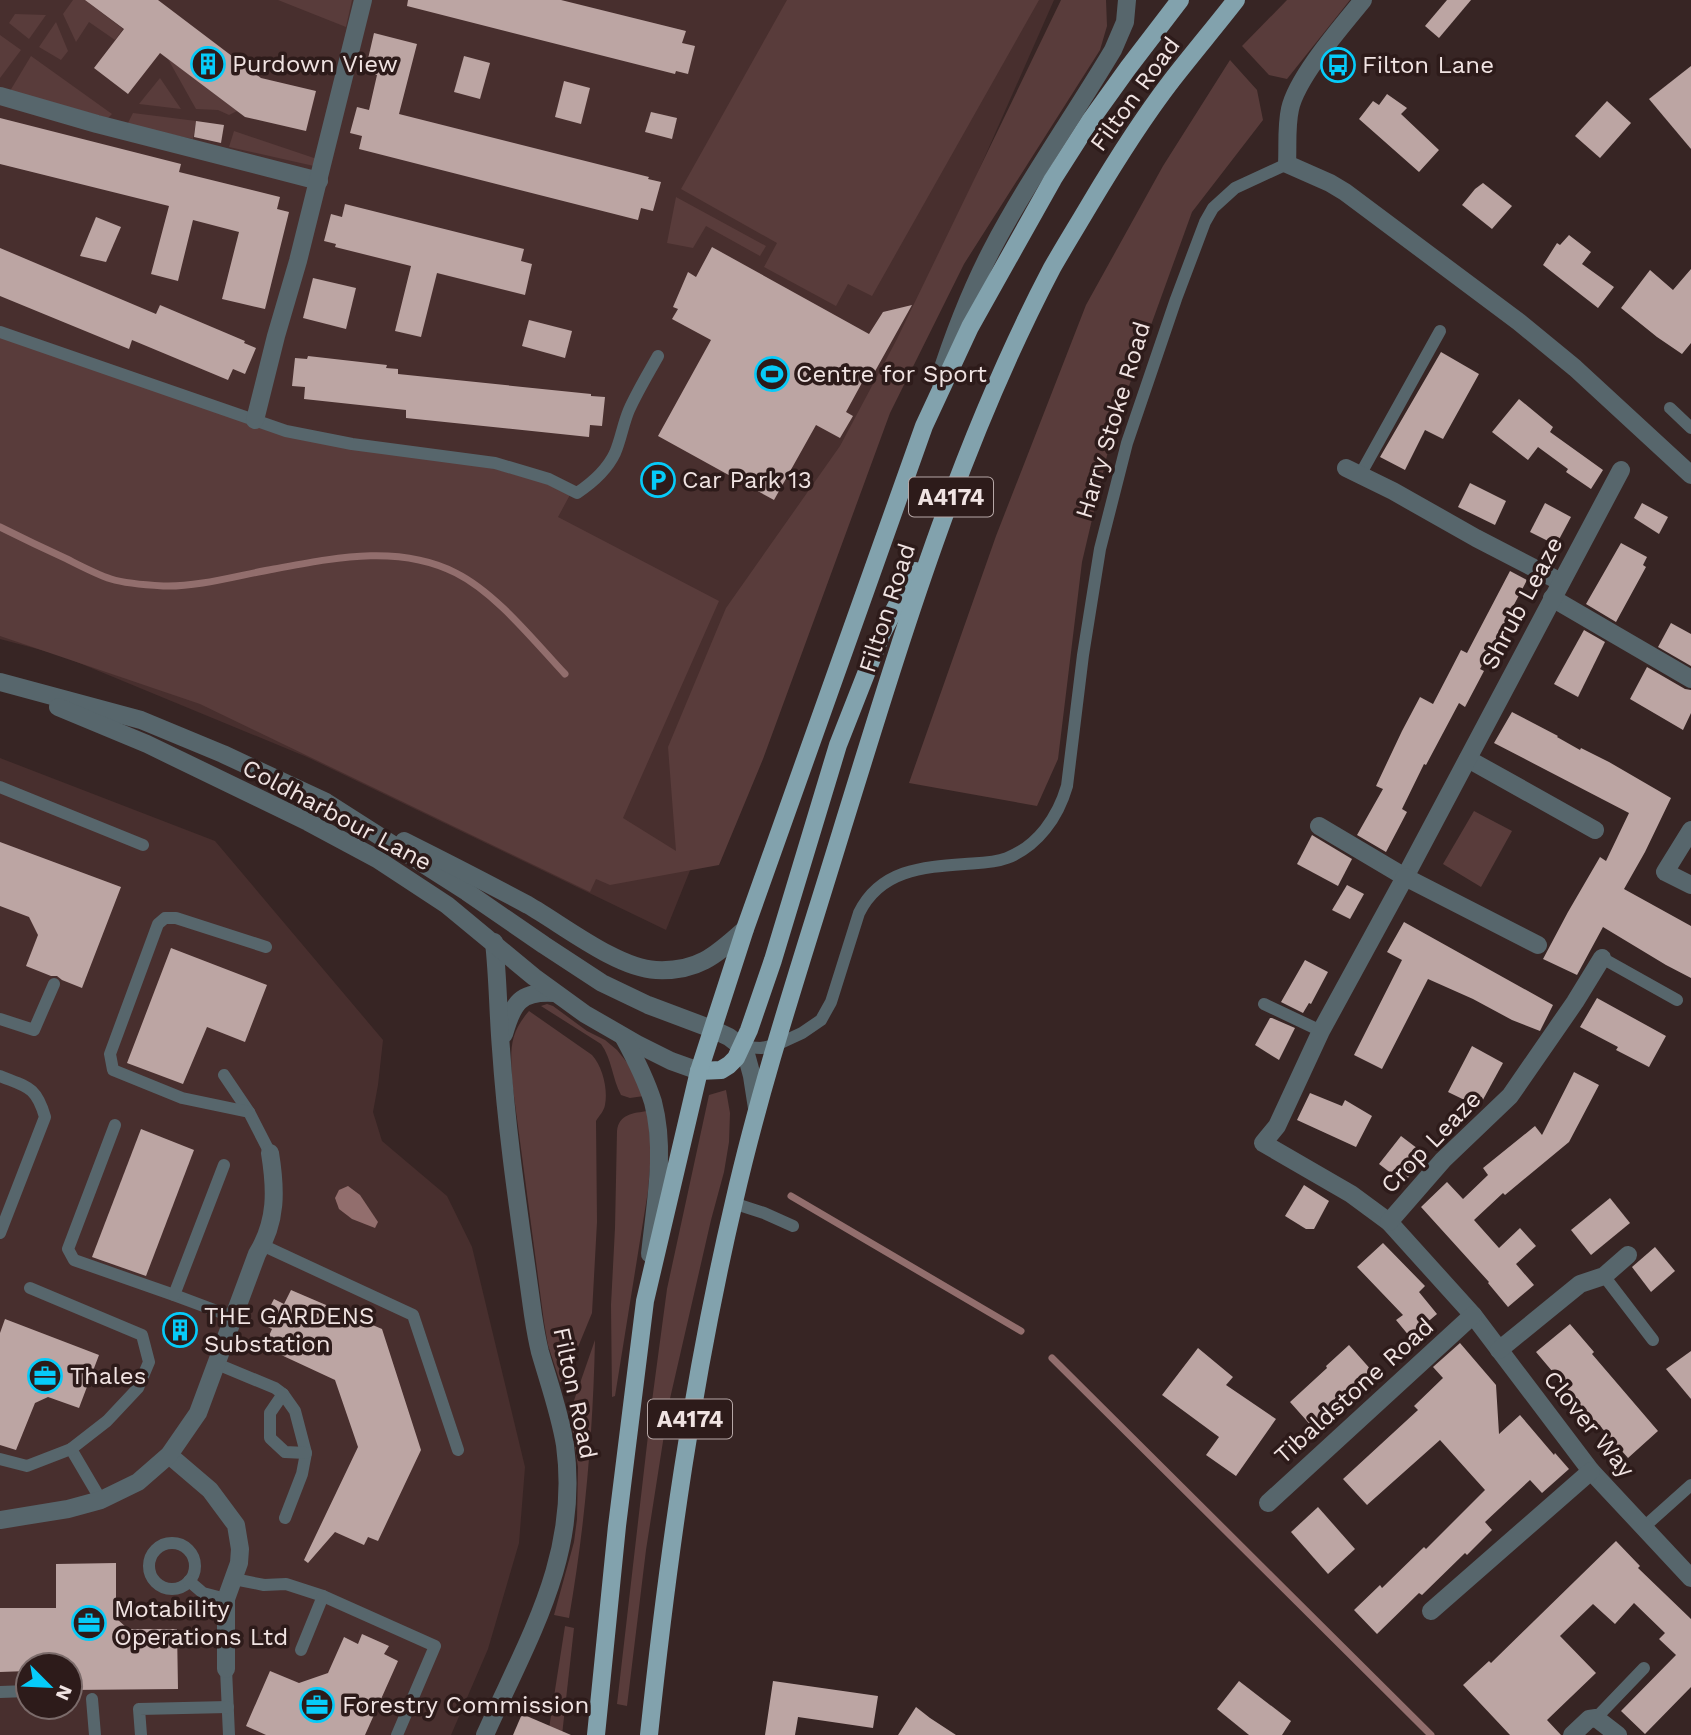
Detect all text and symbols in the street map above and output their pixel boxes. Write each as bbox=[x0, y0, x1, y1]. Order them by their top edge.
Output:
street label: Filton Road bbox=[1084, 32, 1186, 156]
building icon: Purdown View bbox=[189, 45, 227, 83]
bus stop icon: Filton Lane bbox=[1319, 46, 1357, 84]
place label: Purdown View bbox=[232, 50, 398, 78]
place label: Filton Lane bbox=[1362, 51, 1494, 79]
street label: Harry Stoke Road bbox=[1070, 318, 1156, 522]
sports icon: Centre for Sport bbox=[753, 355, 791, 393]
place label: Centre for Sport bbox=[796, 360, 987, 388]
parking icon: Car Park 13 bbox=[639, 461, 677, 499]
place label: Car Park 13 bbox=[682, 466, 812, 494]
road number: A4174 bbox=[909, 477, 993, 516]
street label: Shrub Leaze bbox=[1475, 532, 1569, 674]
street label: Filton Road bbox=[853, 540, 921, 676]
street label: Coldharbour Lane bbox=[238, 753, 436, 877]
street label: Crop Leaze bbox=[1375, 1085, 1487, 1199]
place label: THE GARDENS Substation bbox=[204, 1302, 374, 1358]
building icon: THE GARDENS Substation bbox=[161, 1311, 199, 1349]
street label: Tibaldstone Road bbox=[1269, 1312, 1439, 1470]
street label: Filton Road bbox=[547, 1325, 603, 1461]
office icon: Thales bbox=[26, 1357, 64, 1395]
place label: Thales bbox=[70, 1362, 146, 1390]
street label: Clover Way bbox=[1538, 1365, 1641, 1483]
road number: A4174 bbox=[648, 1400, 732, 1438]
place label: Motability Operations Ltd bbox=[114, 1595, 288, 1651]
office icon: Motability Operations Ltd bbox=[70, 1604, 108, 1642]
north arrow bbox=[14, 1651, 84, 1721]
text: N bbox=[51, 1682, 77, 1704]
office icon: Forestry Commission bbox=[298, 1686, 336, 1724]
place label: Forestry Commission bbox=[342, 1691, 589, 1719]

